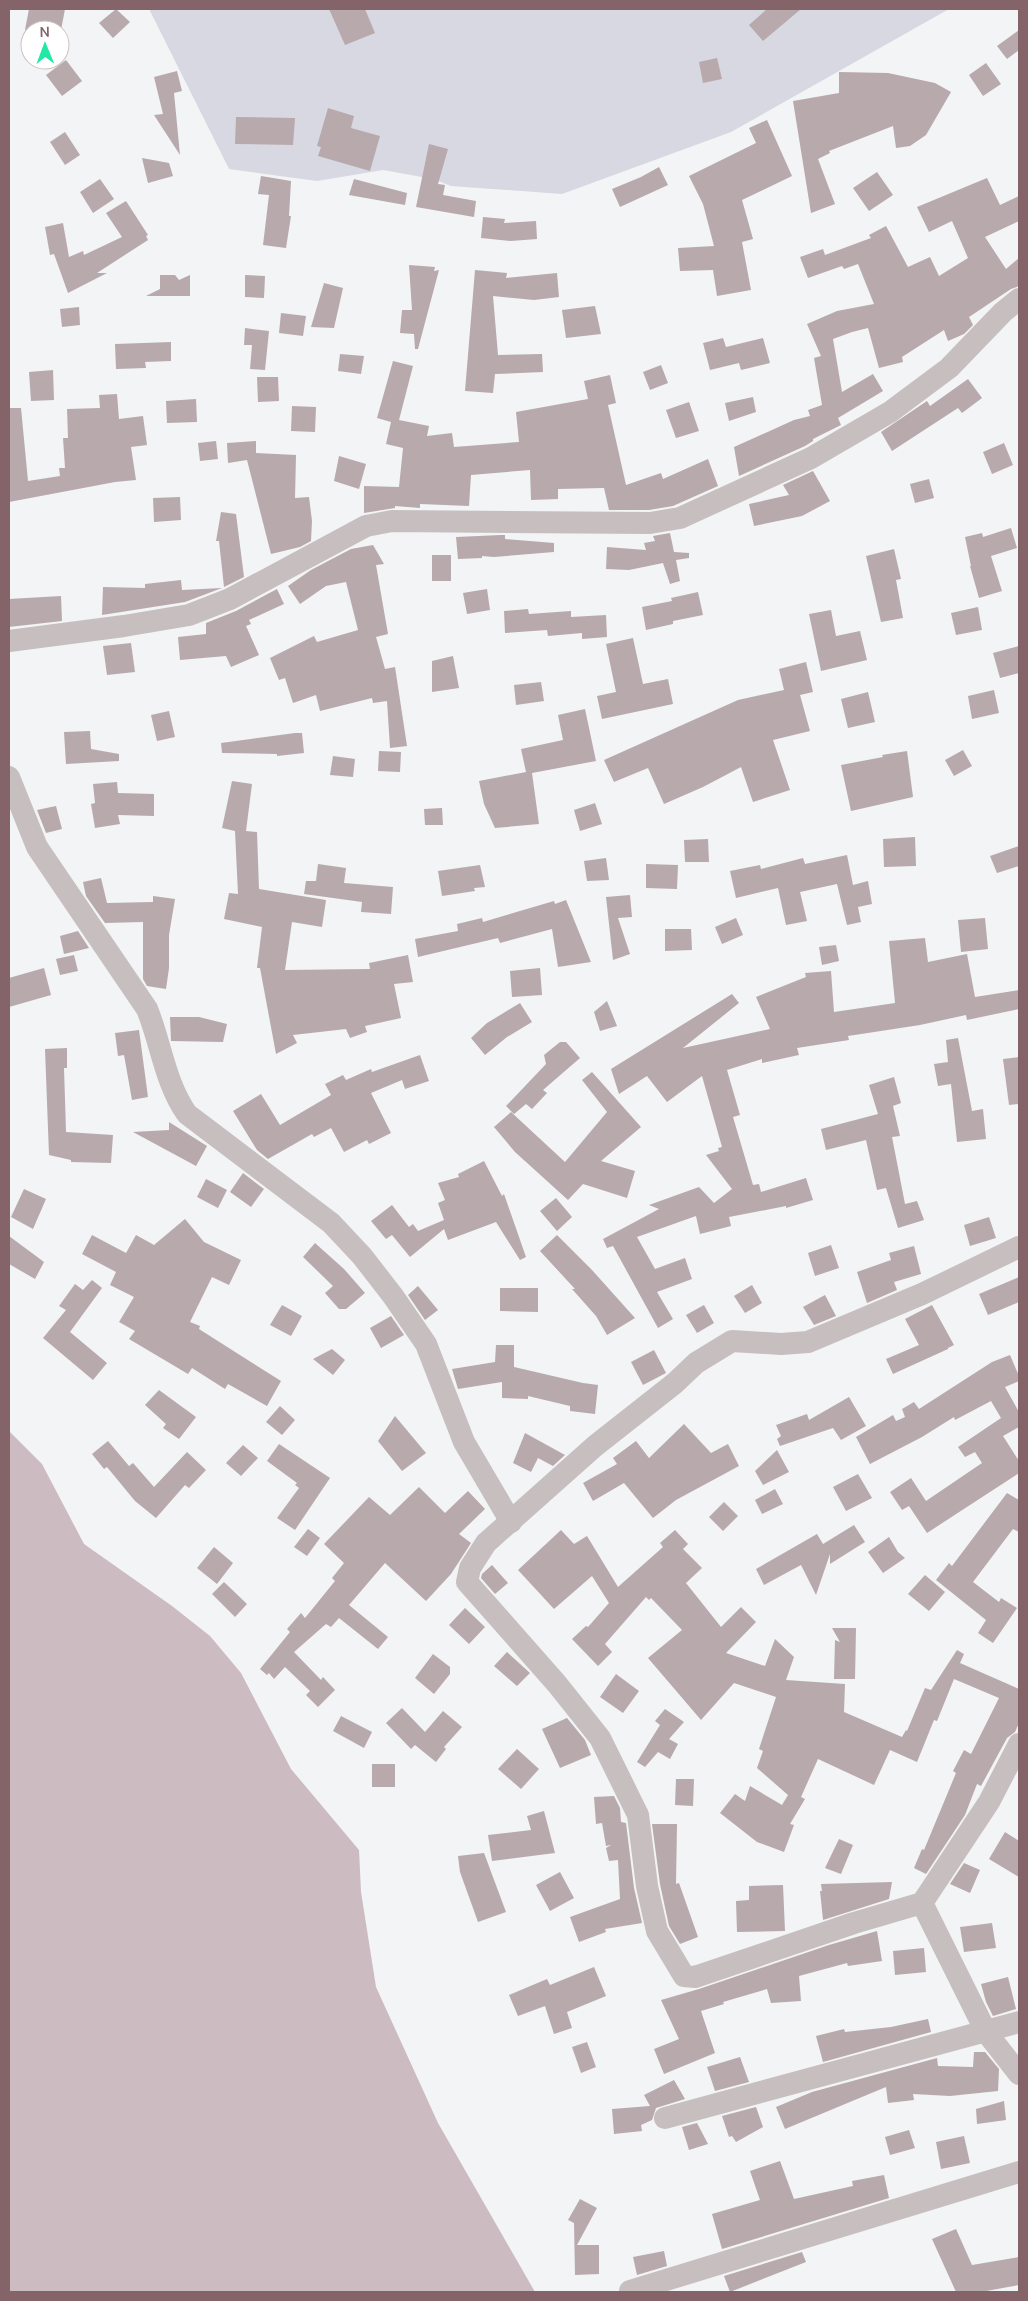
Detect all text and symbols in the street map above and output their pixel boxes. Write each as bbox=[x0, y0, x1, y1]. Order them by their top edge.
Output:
north arrow bbox=[20, 20, 70, 70]
text: N bbox=[40, 22, 50, 41]

